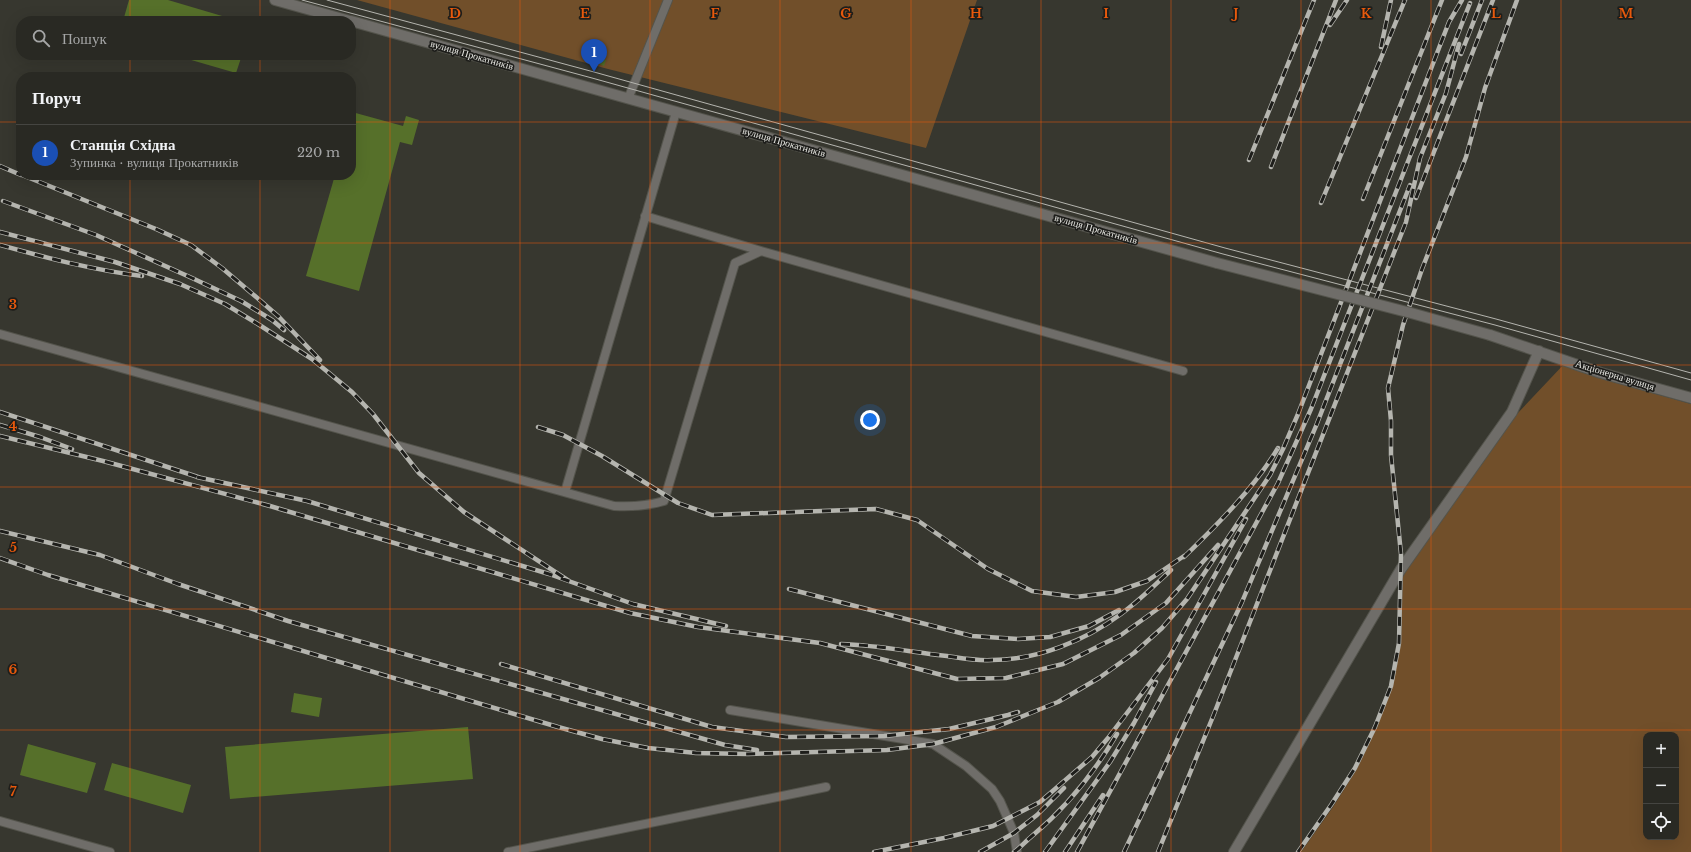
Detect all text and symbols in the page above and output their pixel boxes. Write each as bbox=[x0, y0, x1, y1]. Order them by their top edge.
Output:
text: D bbox=[449, 5, 461, 22]
text: E bbox=[580, 5, 590, 22]
text: F bbox=[711, 5, 720, 22]
text: G bbox=[840, 5, 852, 22]
text: H bbox=[970, 5, 982, 22]
text: I bbox=[1103, 5, 1109, 22]
text: J bbox=[1230, 5, 1239, 22]
text: K bbox=[1361, 5, 1372, 22]
text: L bbox=[1491, 5, 1501, 22]
text: M bbox=[1619, 5, 1634, 22]
search box bbox=[16, 16, 356, 60]
icon: search bbox=[30, 27, 52, 49]
text: Пошук bbox=[62, 29, 107, 48]
street label: вулиця Прокатників bbox=[429, 37, 515, 73]
pin: 1 bbox=[581, 39, 607, 72]
text: Поруч bbox=[32, 88, 81, 109]
street label: вулиця Прокатників bbox=[741, 124, 827, 160]
text: Станція Східна bbox=[70, 135, 175, 154]
text: 1 bbox=[42, 144, 48, 161]
text: 220 m bbox=[297, 144, 340, 161]
text: Зупинка · вулиця Прокатників bbox=[70, 154, 238, 171]
street label: вулиця Прокатників bbox=[1053, 211, 1139, 247]
text: 3 bbox=[9, 296, 17, 313]
street label: Акціонерна вулиця bbox=[1574, 357, 1656, 393]
your location bbox=[860, 410, 880, 430]
text: 4 bbox=[9, 418, 18, 435]
text: 5 bbox=[9, 539, 17, 556]
text: 6 bbox=[9, 661, 18, 678]
map controls bbox=[1643, 732, 1679, 840]
button: + bbox=[1643, 732, 1679, 768]
button: − bbox=[1643, 768, 1679, 804]
text: 7 bbox=[10, 783, 17, 800]
button: locate bbox=[1643, 804, 1679, 840]

